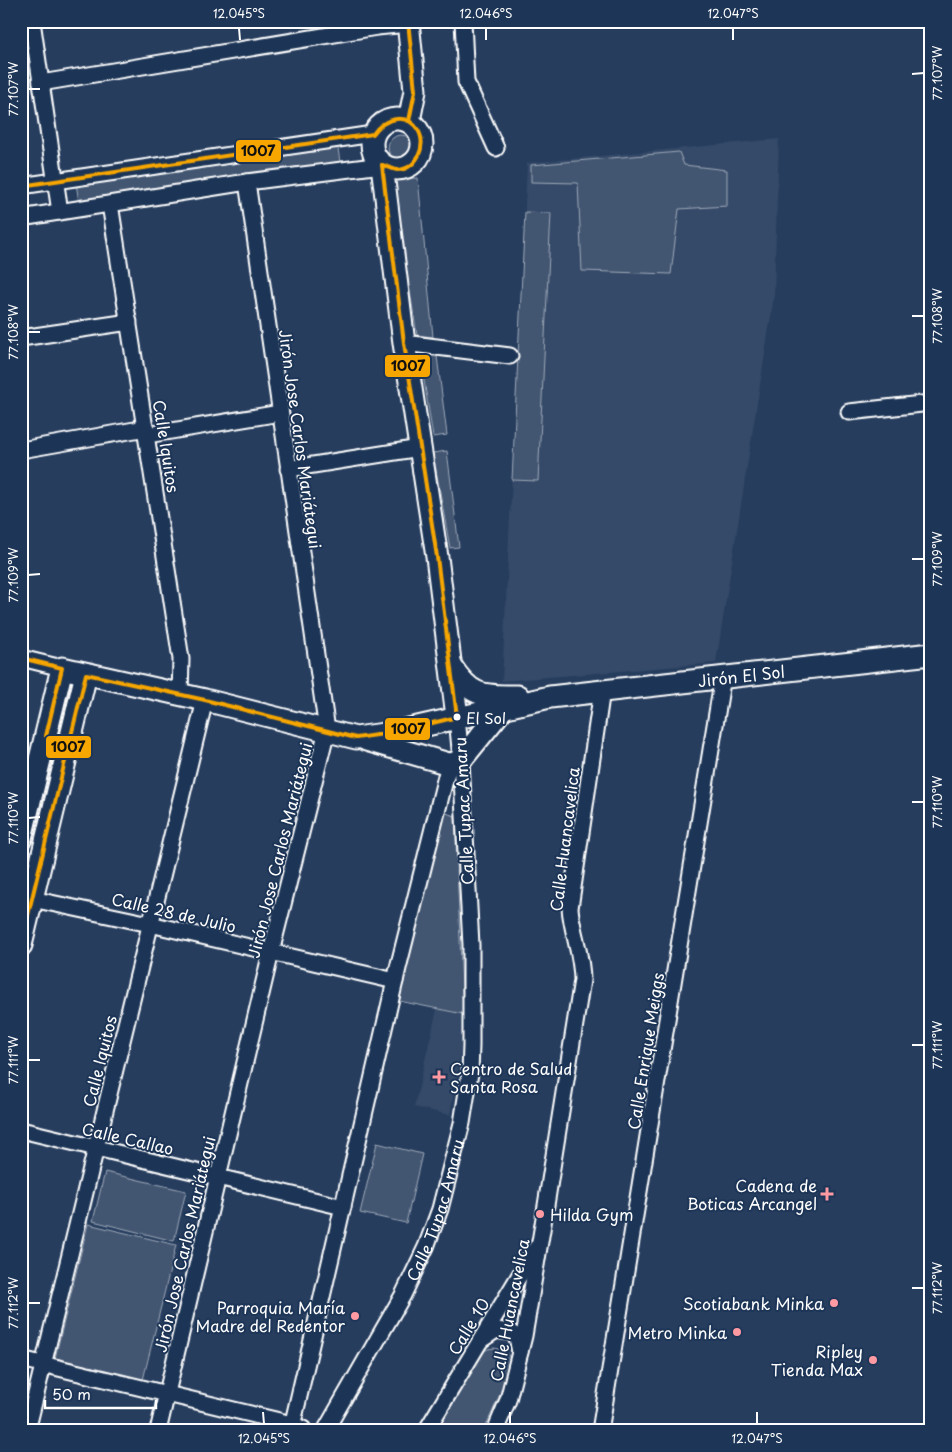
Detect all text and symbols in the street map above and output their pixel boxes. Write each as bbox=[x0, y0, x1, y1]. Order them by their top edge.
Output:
text: 12.045°S bbox=[213, 4, 265, 22]
text: 12.046°S bbox=[460, 4, 512, 22]
text: 12.047°S bbox=[707, 4, 759, 22]
text: 77.107°W bbox=[928, 45, 946, 100]
text: 77.107°W bbox=[4, 61, 22, 116]
line badge: 1007 bbox=[235, 139, 282, 163]
text: 1007 bbox=[241, 140, 276, 161]
text: 77.108°W bbox=[928, 288, 946, 344]
text: 77.108°W bbox=[4, 304, 22, 360]
street label: Jirón Jose Carlos Mariátegui bbox=[274, 328, 328, 550]
line badge: 1007 bbox=[384, 354, 431, 378]
text: 1007 bbox=[391, 355, 426, 376]
street label: Calle Iquitos bbox=[148, 398, 186, 494]
text: 77.109°W bbox=[928, 531, 946, 587]
text: 77.109°W bbox=[4, 547, 22, 603]
street label: Jirón El Sol bbox=[697, 659, 786, 692]
place label: El Sol bbox=[466, 706, 506, 729]
marker: El Sol bbox=[452, 712, 462, 722]
line badge: 1007 bbox=[384, 717, 431, 741]
text: 1007 bbox=[391, 718, 426, 739]
line badge: 1007 bbox=[45, 735, 92, 759]
text: 1007 bbox=[51, 736, 86, 757]
street label: Calle Tupac Amaru bbox=[447, 736, 479, 886]
street label: Jirón Jose Carlos Mariátegui bbox=[241, 740, 317, 960]
street label: Calle Huancavelica bbox=[543, 765, 585, 913]
text: 77.110°W bbox=[928, 775, 946, 828]
text: 77.110°W bbox=[4, 791, 22, 844]
street label: Calle 28 de Julio bbox=[109, 886, 239, 938]
street label: Calle Enrique Meiggs bbox=[621, 971, 669, 1131]
street label: Calle Iquitos bbox=[76, 1013, 122, 1109]
text: 77.111°W bbox=[928, 1020, 946, 1069]
text: 77.111°W bbox=[4, 1035, 22, 1084]
place label: Centro de Salud Santa Rosa bbox=[450, 1056, 572, 1098]
marker: Centro de Salud Santa Rosa bbox=[432, 1070, 446, 1084]
street label: Calle Callao bbox=[80, 1116, 176, 1160]
street label: Jirón Jose Carlos Mariátegui bbox=[147, 1134, 221, 1354]
street label: Calle Tupac Amaru bbox=[400, 1137, 469, 1285]
place label: Cadena de Boticas Arcangel bbox=[687, 1173, 817, 1215]
marker: Cadena de Boticas Arcangel bbox=[821, 1188, 833, 1200]
place label: Hilda Gym bbox=[550, 1202, 634, 1226]
marker: Hilda Gym bbox=[534, 1208, 546, 1220]
street label: Calle Huancavelica bbox=[483, 1236, 535, 1384]
text: 77.112°W bbox=[928, 1261, 946, 1314]
text: 77.112°W bbox=[4, 1276, 22, 1329]
place label: Scotiabank Minka bbox=[683, 1291, 824, 1315]
street label: Calle 10 bbox=[442, 1293, 494, 1359]
place label: Parroquia María Madre del Redentor bbox=[196, 1295, 346, 1337]
marker: Scotiabank Minka bbox=[828, 1297, 840, 1309]
marker: Parroquia María Madre del Redentor bbox=[349, 1310, 361, 1322]
place label: Metro Minka bbox=[628, 1320, 727, 1344]
marker: Metro Minka bbox=[731, 1326, 743, 1338]
place label: Ripley Tienda Max bbox=[771, 1339, 863, 1381]
marker: Ripley Tienda Max bbox=[867, 1354, 879, 1366]
scale bar bbox=[45, 1377, 156, 1409]
text: 50 m bbox=[52, 1382, 91, 1405]
text: 12.045°S bbox=[238, 1429, 290, 1447]
text: 12.046°S bbox=[484, 1429, 536, 1447]
text: 12.047°S bbox=[731, 1429, 783, 1447]

